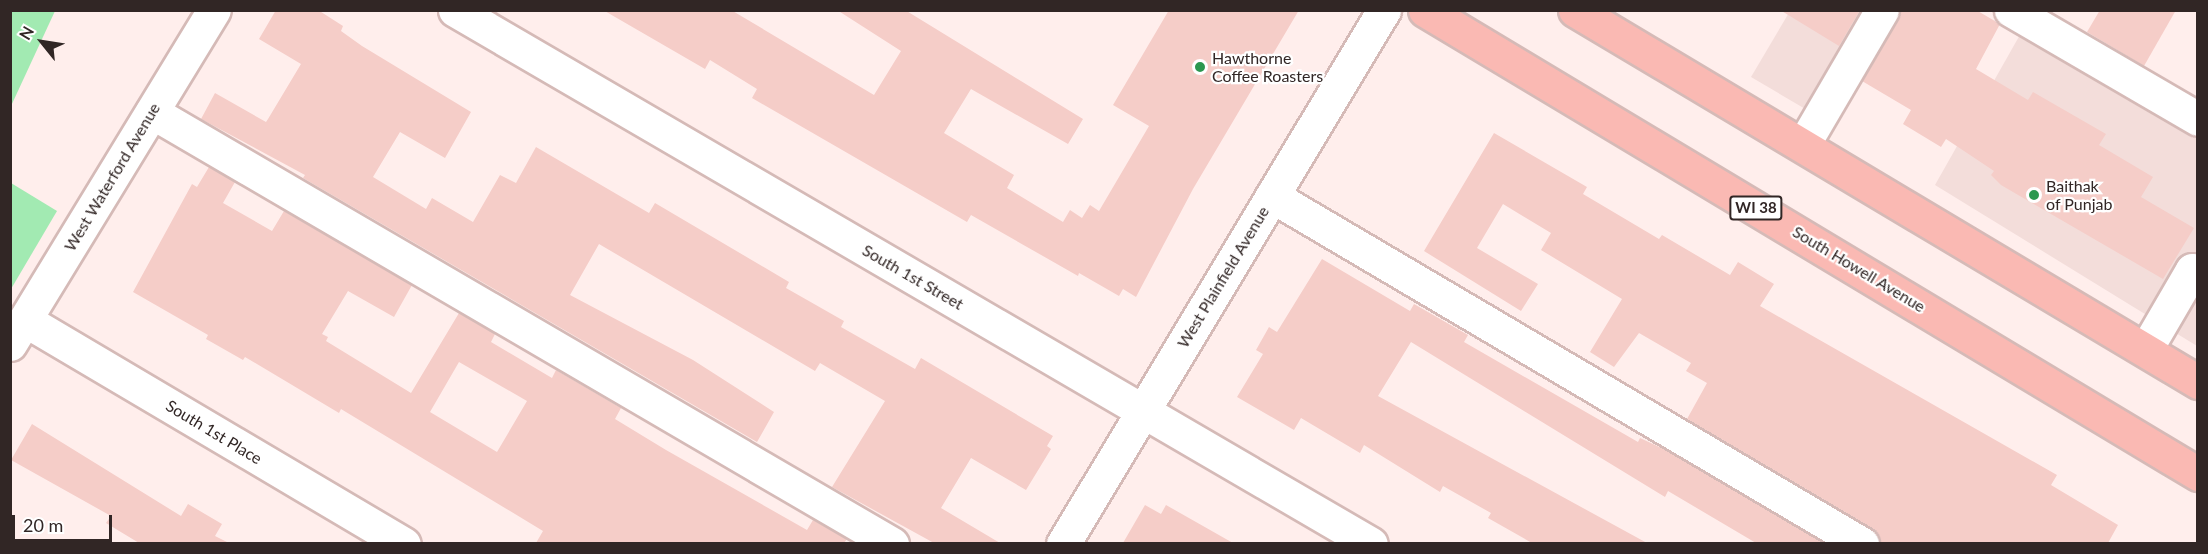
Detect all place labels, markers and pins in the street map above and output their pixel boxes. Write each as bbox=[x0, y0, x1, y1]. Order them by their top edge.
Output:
place label: Hawthorne Coffee Roasters bbox=[1212, 48, 1323, 86]
marker: Hawthorne Coffee Roasters bbox=[1193, 60, 1207, 74]
place label: Baithak of Punjab bbox=[2046, 176, 2113, 214]
marker: Baithak of Punjab bbox=[2027, 188, 2041, 202]

